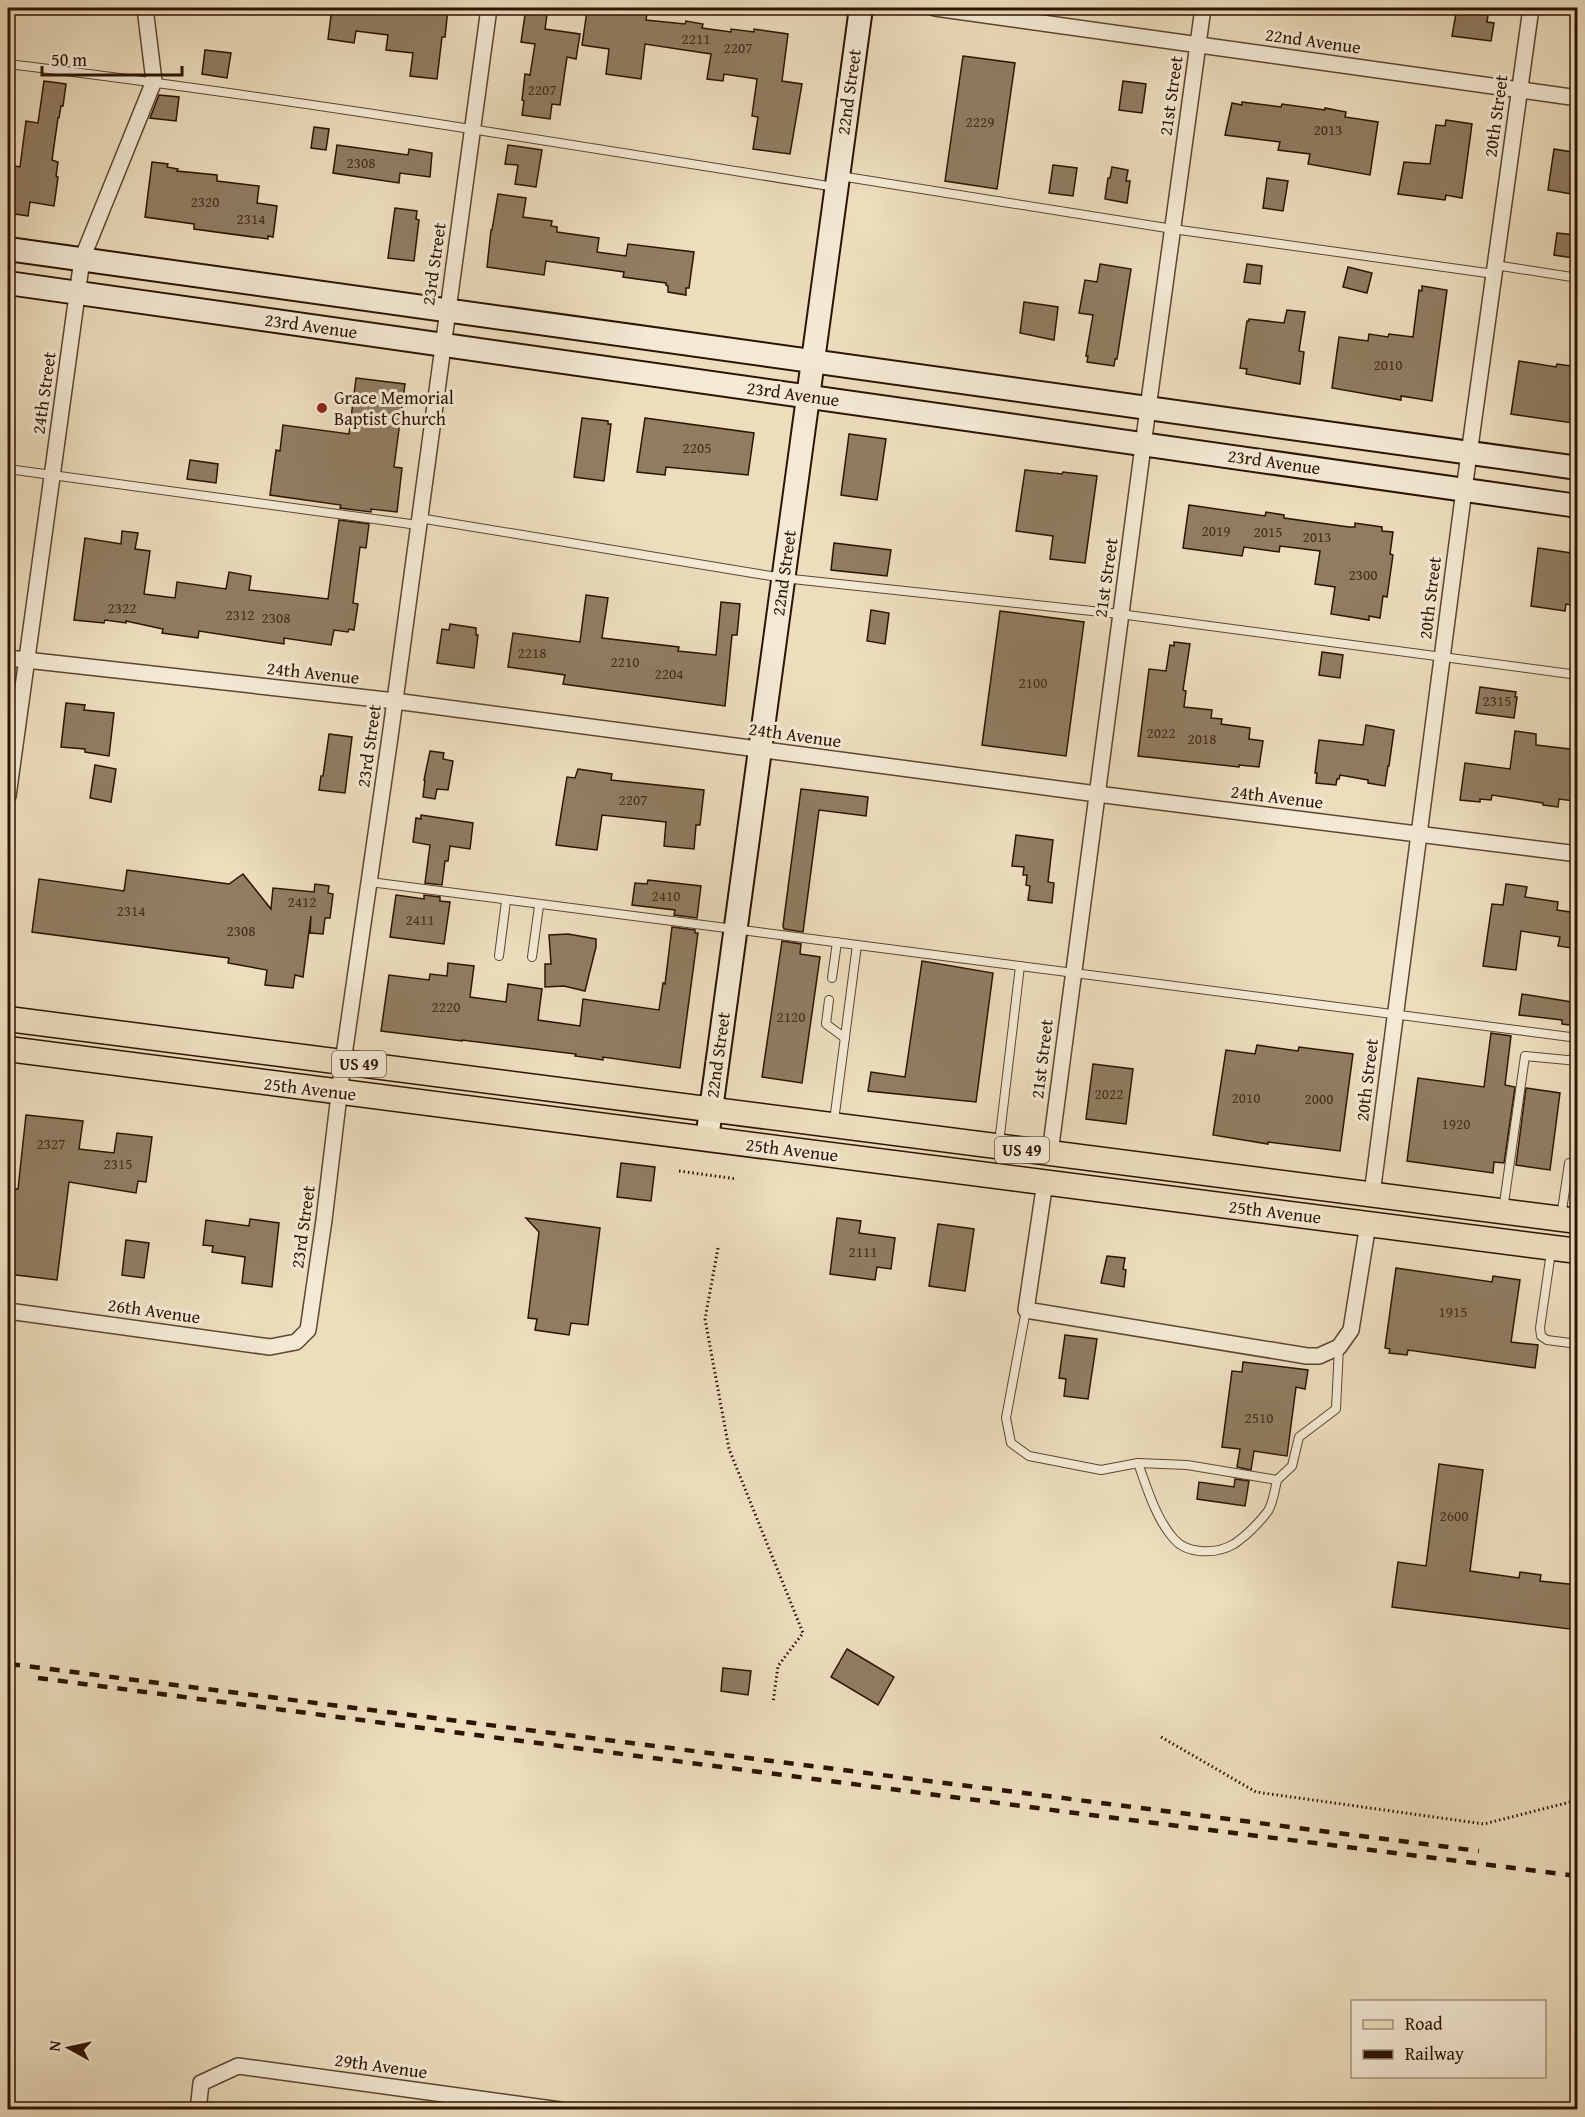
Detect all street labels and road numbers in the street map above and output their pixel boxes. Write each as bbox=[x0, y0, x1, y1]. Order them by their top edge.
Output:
street label: 22nd Avenue bbox=[1263, 20, 1363, 61]
street label: 22nd Street bbox=[829, 47, 868, 137]
street label: 21st Street bbox=[1152, 54, 1190, 138]
street label: 20th Street bbox=[1476, 72, 1515, 159]
street label: 23rd Street bbox=[414, 220, 453, 307]
street label: 23rd Avenue bbox=[263, 306, 359, 345]
street label: 24th Street bbox=[24, 349, 63, 436]
street label: 23rd Avenue bbox=[745, 374, 841, 413]
street label: 23rd Avenue bbox=[1226, 442, 1322, 481]
street label: 22nd Street bbox=[764, 528, 803, 618]
street label: 21st Street bbox=[1087, 536, 1125, 620]
street label: 20th Street bbox=[1411, 554, 1448, 641]
street label: 24th Avenue bbox=[265, 654, 361, 691]
street label: 23rd Street bbox=[349, 702, 388, 789]
street label: 24th Avenue bbox=[747, 715, 843, 754]
street label: 24th Avenue bbox=[1229, 777, 1325, 816]
street label: 22nd Street bbox=[698, 1010, 737, 1100]
street label: 21st Street bbox=[1023, 1017, 1060, 1100]
street label: 20th Street bbox=[1348, 1036, 1385, 1123]
road number: US 49 bbox=[332, 1051, 386, 1077]
street label: 25th Avenue bbox=[262, 1069, 358, 1108]
street label: 25th Avenue bbox=[744, 1130, 840, 1169]
road number: US 49 bbox=[995, 1137, 1049, 1163]
street label: 23rd Street bbox=[283, 1183, 322, 1270]
street label: 25th Avenue bbox=[1227, 1192, 1323, 1231]
street label: 26th Avenue bbox=[106, 1291, 202, 1330]
street label: 29th Avenue bbox=[333, 2046, 429, 2085]

